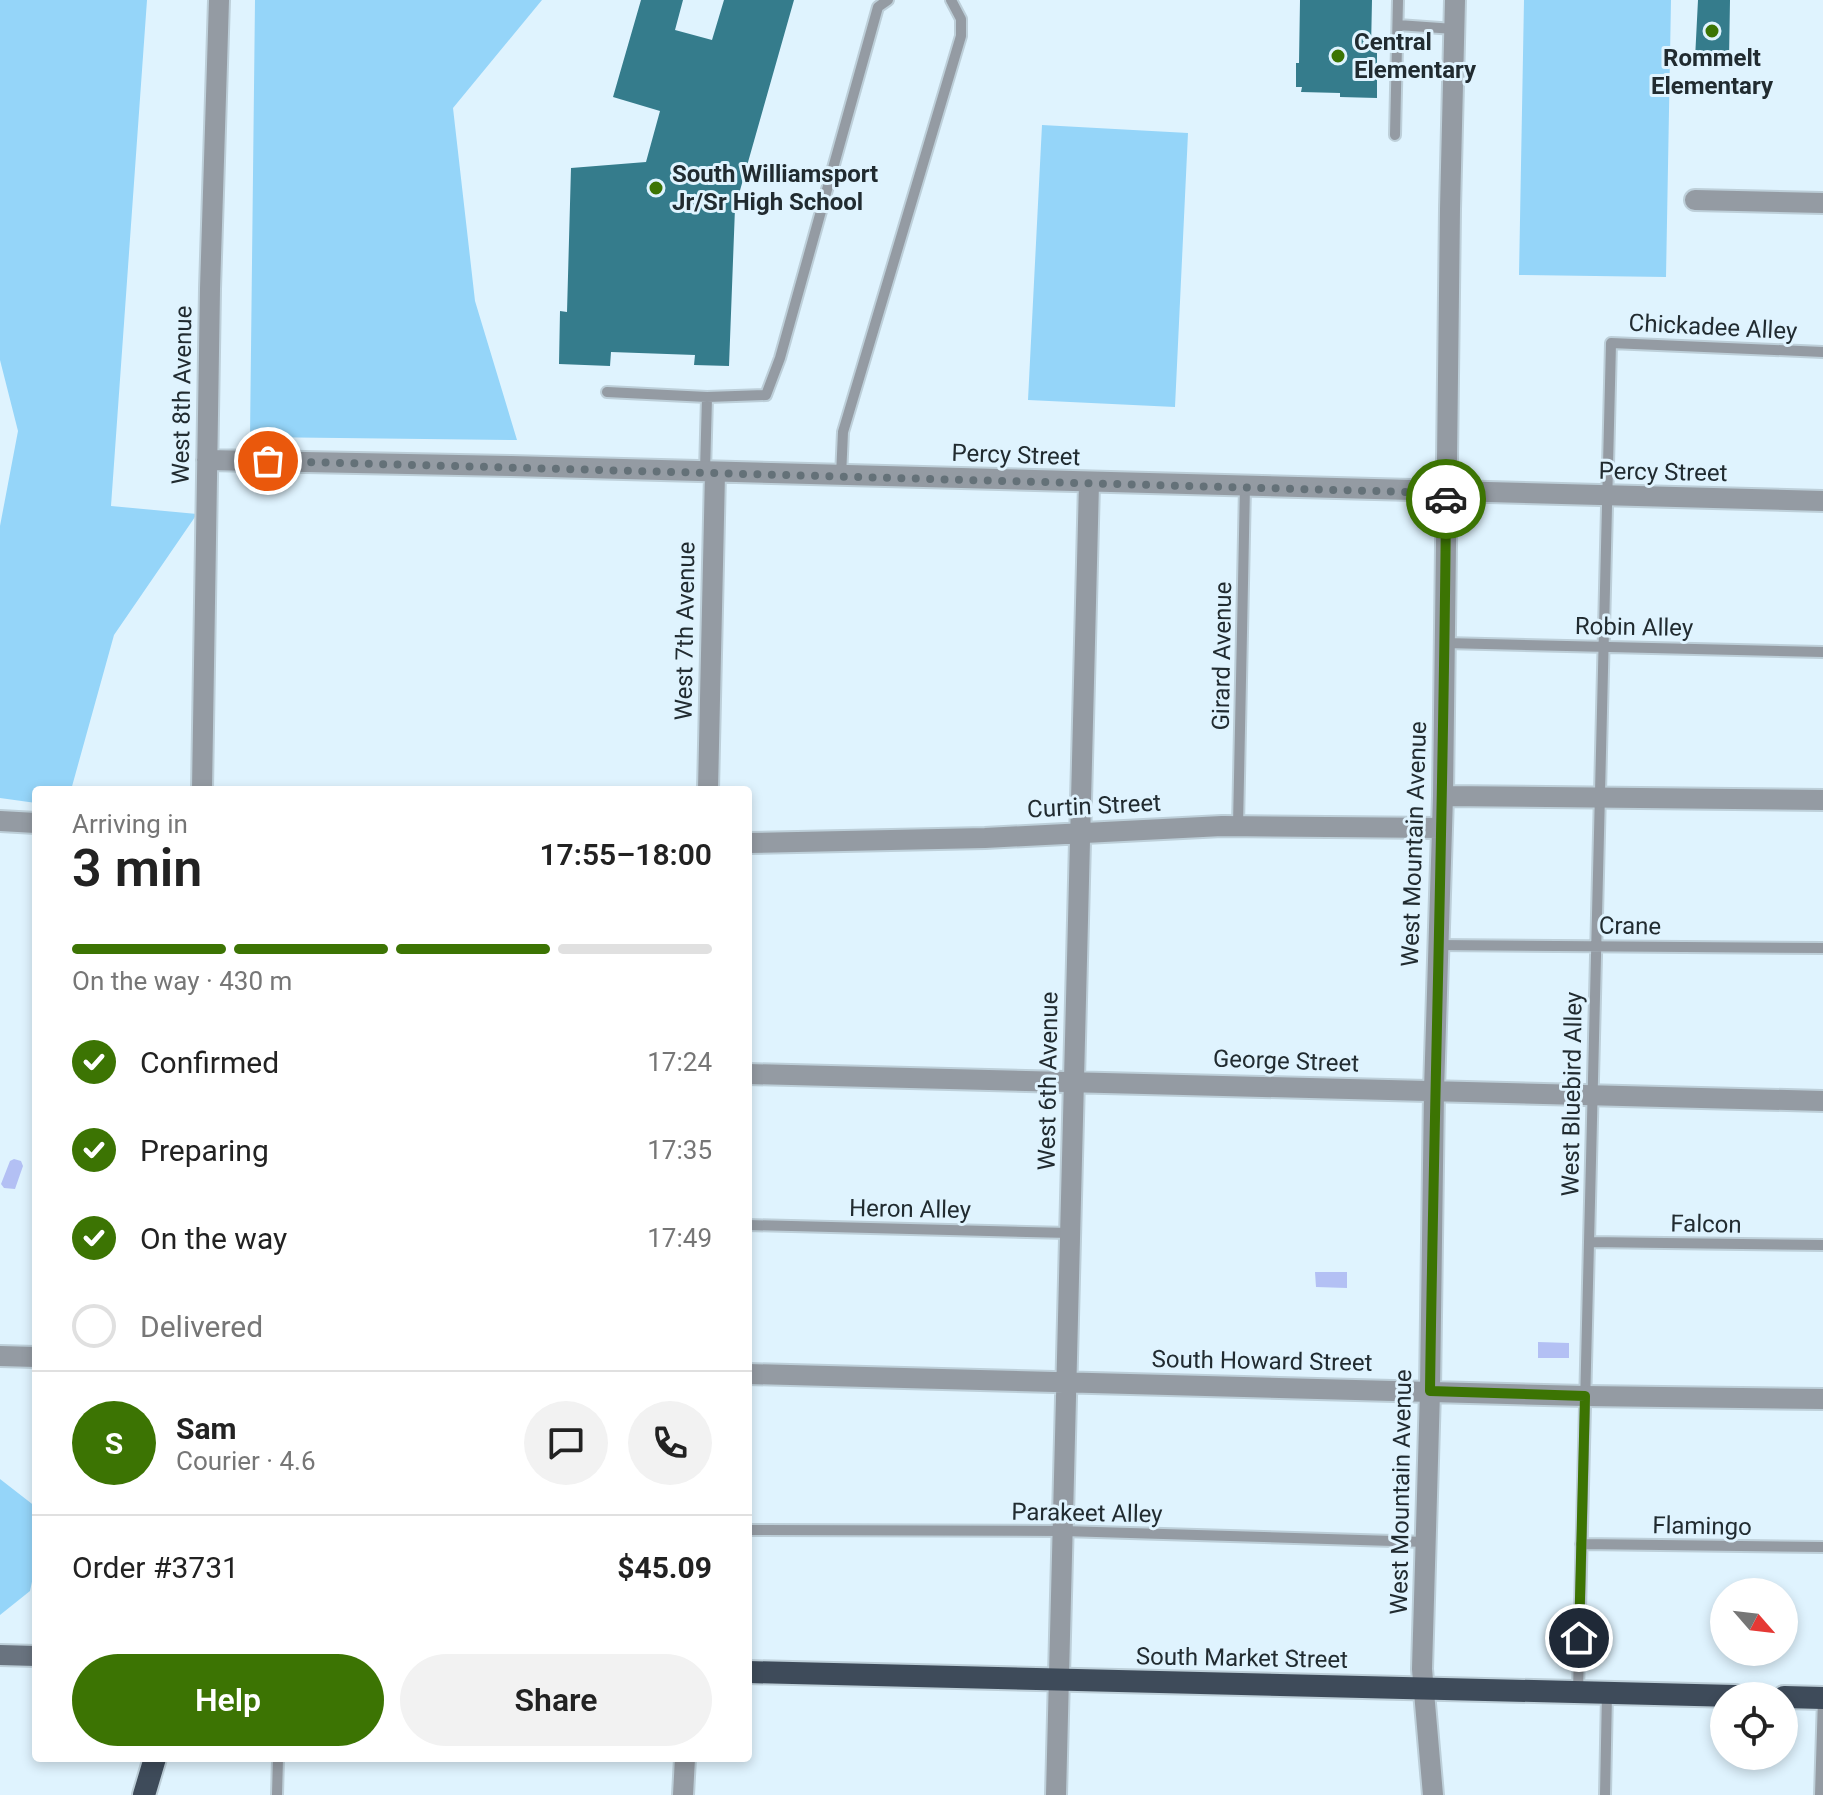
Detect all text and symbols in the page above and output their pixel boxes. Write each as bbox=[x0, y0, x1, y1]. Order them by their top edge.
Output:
marker: Rommelt Elementary bbox=[1703, 22, 1721, 40]
place label: Central Elementary bbox=[1354, 28, 1477, 84]
place label: Rommelt Elementary bbox=[1651, 44, 1774, 100]
marker: Central Elementary bbox=[1329, 47, 1347, 65]
place label: South Williamsport Jr/Sr High School bbox=[672, 160, 878, 216]
marker: South Williamsport Jr/Sr High School bbox=[647, 179, 665, 197]
street label: West 8th Avenue bbox=[166, 305, 198, 485]
street label: Chickadee Alley bbox=[1628, 309, 1799, 345]
pin bbox=[234, 427, 302, 495]
icon: bag bbox=[246, 439, 290, 483]
street label: Percy Street bbox=[951, 439, 1081, 471]
street label: Percy Street bbox=[1598, 457, 1728, 487]
courier bbox=[1406, 459, 1486, 539]
icon: car bbox=[1424, 477, 1468, 521]
street label: West 7th Avenue bbox=[669, 541, 701, 721]
street label: Girard Avenue bbox=[1207, 581, 1237, 731]
street label: Robin Alley bbox=[1575, 612, 1694, 642]
street label: West Mountain Avenue bbox=[1396, 721, 1432, 967]
street label: Curtin Street bbox=[1026, 789, 1162, 823]
text: Arriving in bbox=[72, 809, 188, 839]
text: 17:55–18:00 bbox=[539, 837, 712, 872]
text: 3 min bbox=[72, 838, 202, 899]
street label: Crane bbox=[1599, 911, 1661, 941]
text: On the way · 430 m bbox=[72, 966, 292, 996]
street label: West 6th Avenue bbox=[1032, 991, 1064, 1171]
street label: West Bluebird Alley bbox=[1556, 991, 1588, 1197]
icon: check bbox=[72, 1040, 116, 1084]
street label: George Street bbox=[1212, 1044, 1360, 1078]
text: Confirmed bbox=[140, 1045, 279, 1080]
text: 17:24 bbox=[647, 1047, 712, 1077]
icon: check bbox=[72, 1128, 116, 1172]
text: Preparing bbox=[140, 1133, 269, 1168]
text: 17:35 bbox=[647, 1135, 712, 1165]
street label: Heron Alley bbox=[849, 1194, 972, 1224]
street label: Falcon bbox=[1670, 1209, 1742, 1239]
icon: check bbox=[72, 1216, 116, 1260]
text: On the way bbox=[140, 1221, 287, 1256]
text: 17:49 bbox=[647, 1223, 712, 1253]
text: Delivered bbox=[140, 1309, 263, 1344]
street label: South Howard Street bbox=[1151, 1345, 1373, 1377]
street label: West Mountain Avenue bbox=[1385, 1369, 1417, 1615]
button: chat bbox=[524, 1401, 608, 1485]
button: phone bbox=[628, 1401, 712, 1485]
text: Sam bbox=[176, 1411, 237, 1446]
text: S bbox=[105, 1426, 123, 1461]
text: Courier · 4.6 bbox=[176, 1446, 316, 1476]
street label: Parakeet Alley bbox=[1011, 1498, 1163, 1528]
street label: Flamingo bbox=[1652, 1511, 1752, 1541]
text: Order #3731 bbox=[72, 1550, 239, 1585]
text: $45.09 bbox=[617, 1550, 712, 1585]
north arrow bbox=[1710, 1578, 1798, 1666]
map controls bbox=[1710, 1578, 1798, 1770]
pin bbox=[1545, 1604, 1613, 1672]
icon: home bbox=[1557, 1616, 1601, 1660]
street label: South Market Street bbox=[1136, 1642, 1348, 1674]
button: Help bbox=[72, 1654, 384, 1746]
button: Share bbox=[400, 1654, 712, 1746]
button: locate bbox=[1710, 1682, 1798, 1770]

